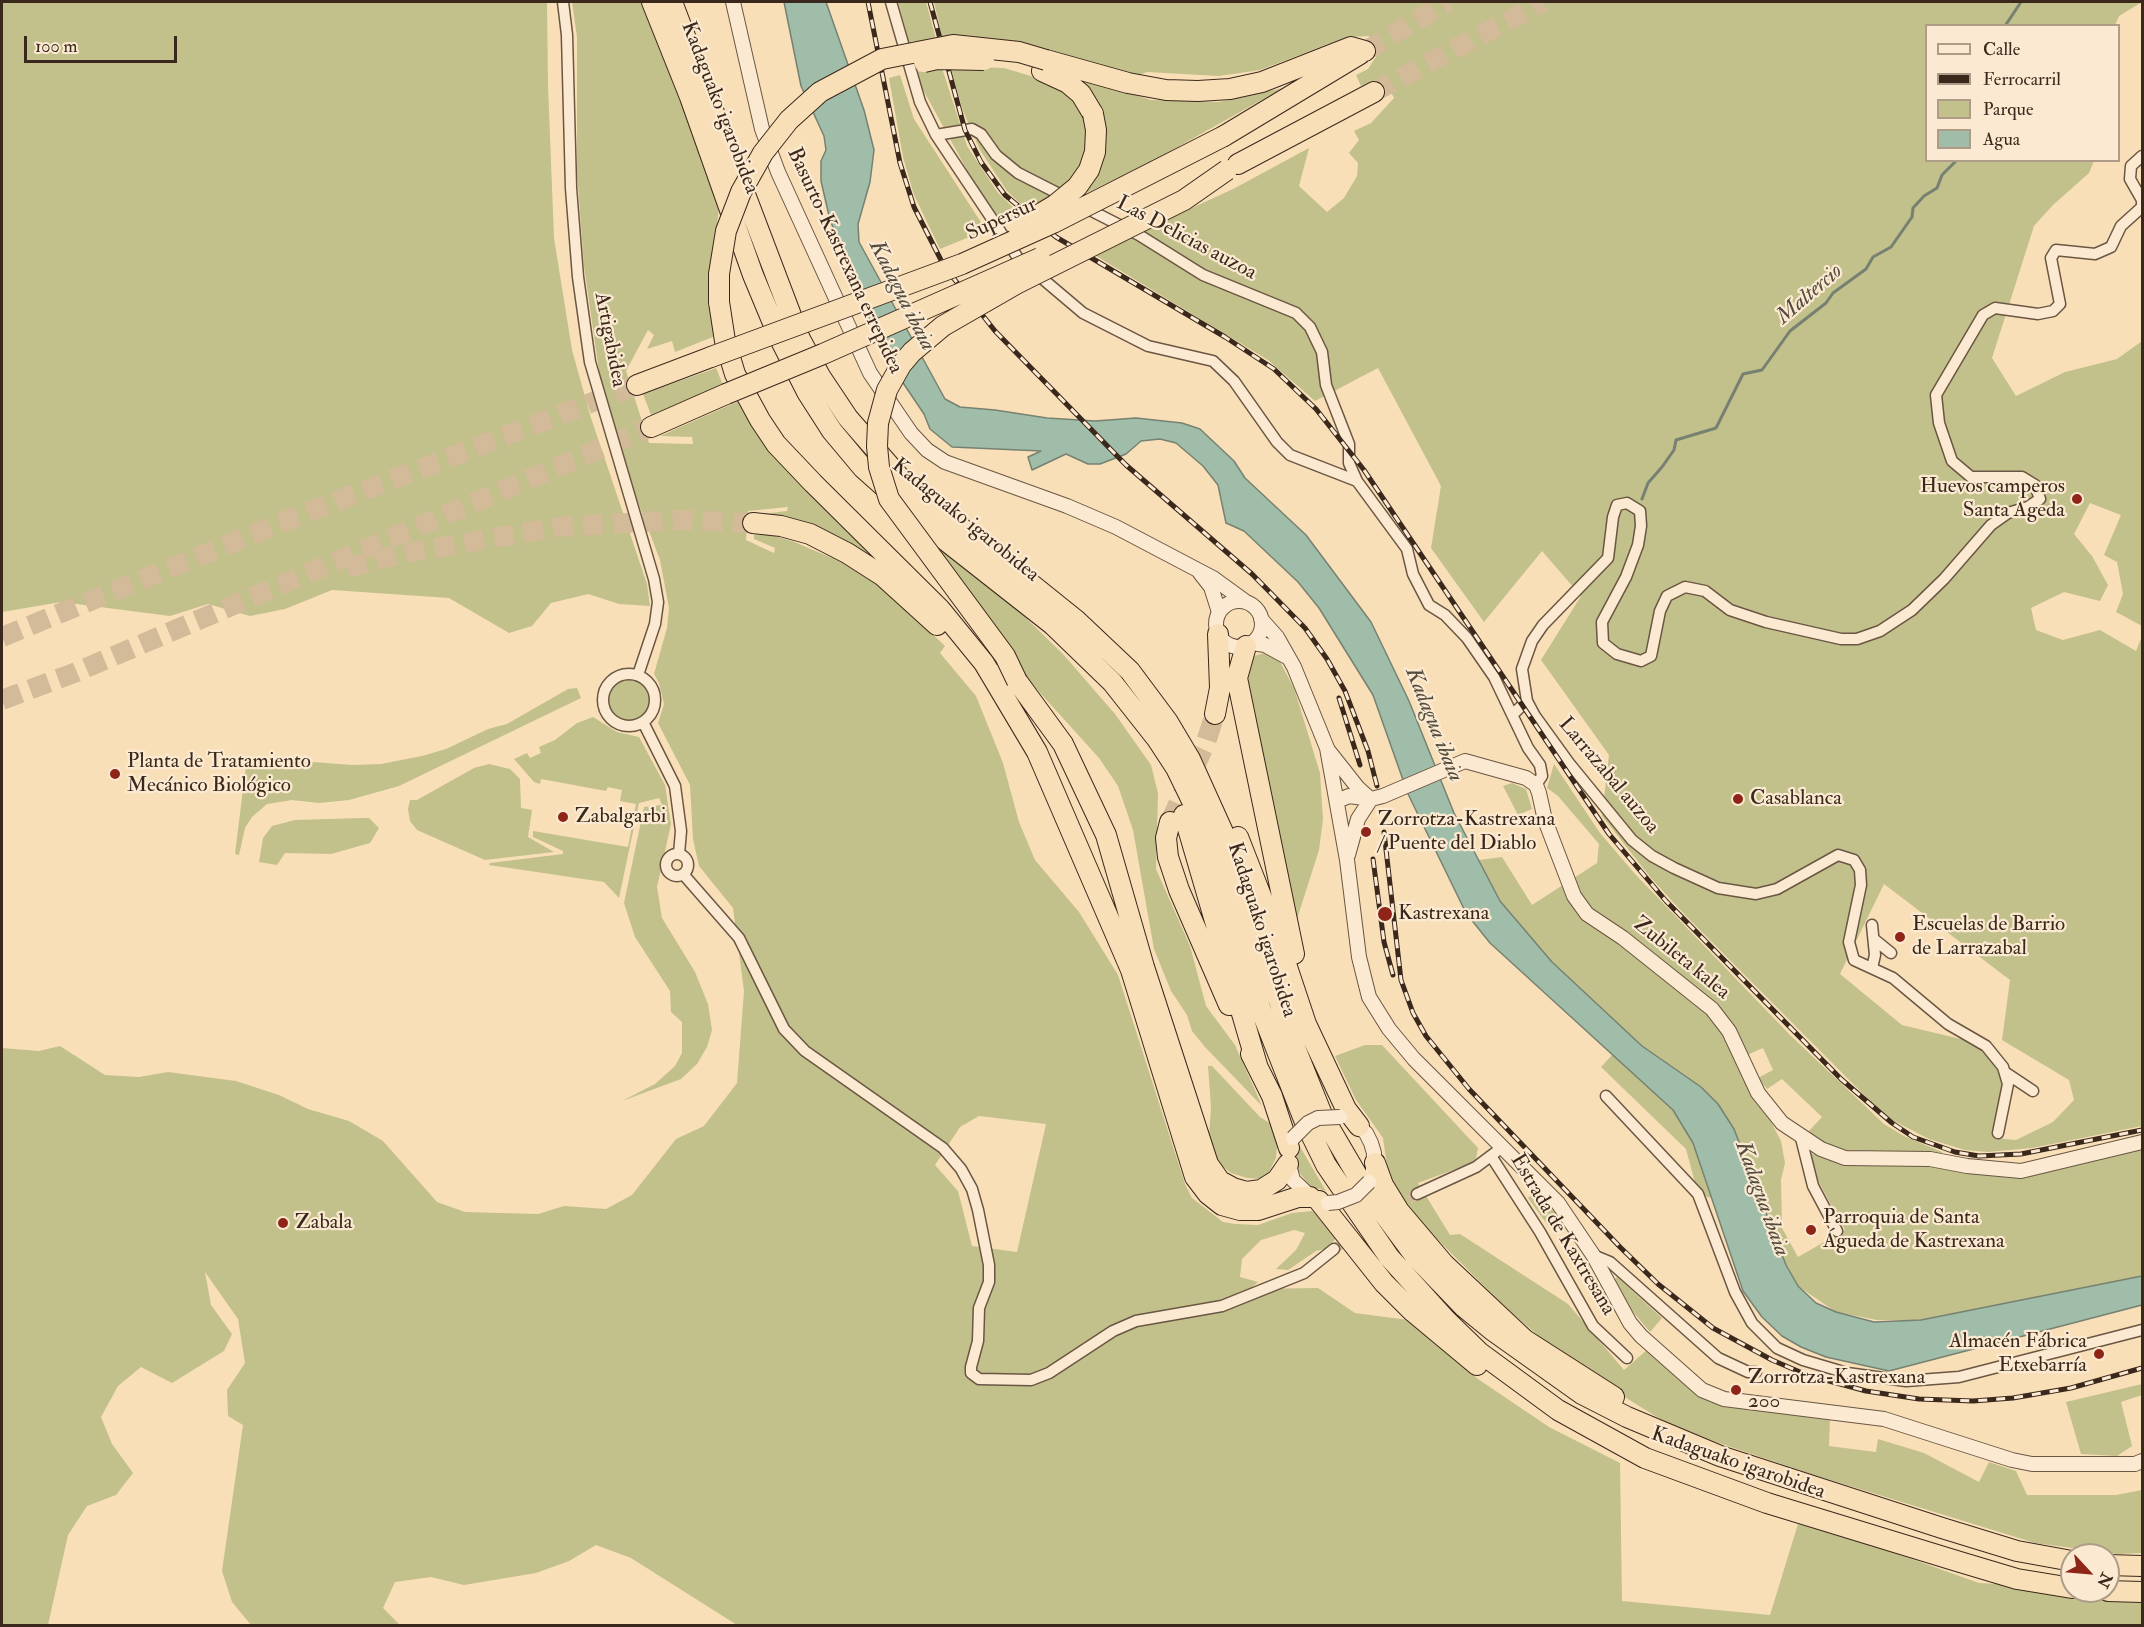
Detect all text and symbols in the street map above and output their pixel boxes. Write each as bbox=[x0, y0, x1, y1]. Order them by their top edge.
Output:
street label: Kadaguako igarobidea bbox=[675, 18, 763, 198]
scale bar bbox=[27, 24, 180, 62]
legend bbox=[1925, 24, 2120, 162]
text: 100 m bbox=[35, 35, 78, 58]
text: Calle bbox=[1983, 38, 2020, 61]
text: Ferrocarril bbox=[1983, 68, 2061, 91]
text: Parque bbox=[1983, 98, 2033, 121]
text: Agua bbox=[1983, 128, 2020, 151]
street label: Basurto-Kastrexana errepidea bbox=[780, 144, 908, 378]
street label: Las Delicias auzoa bbox=[1112, 192, 1260, 286]
street label: Supersur bbox=[962, 193, 1042, 247]
water label: Kadagua ibaia bbox=[862, 236, 940, 356]
water label: Maltercio bbox=[1772, 259, 1848, 331]
street label: Artigabidea bbox=[587, 290, 631, 390]
street label: Kadaguako igarobidea bbox=[886, 454, 1044, 588]
place label: Huevos camperos Santa Ageda bbox=[1920, 474, 2065, 524]
marker: Huevos camperos Santa Ageda bbox=[2070, 492, 2084, 506]
water label: Kadagua ibaia bbox=[1398, 664, 1468, 786]
street label: Larrazabal auzoa bbox=[1552, 713, 1664, 839]
place label: Planta de Tratamiento Mecánico Biológico bbox=[127, 749, 311, 799]
marker: Planta de Tratamiento Mecánico Biológico bbox=[108, 767, 122, 781]
place label: Casablanca bbox=[1750, 786, 1842, 812]
marker: Casablanca bbox=[1731, 792, 1745, 806]
place label: Zabalgarbi bbox=[575, 804, 666, 830]
place label: Zorrotza-Kastrexana / Puente del Diablo bbox=[1378, 807, 1555, 857]
marker: Zabalgarbi bbox=[556, 810, 570, 824]
marker: Zorrotza-Kastrexana / Puente del Diablo bbox=[1359, 825, 1373, 839]
street label: Kadaguako igarobidea bbox=[1221, 839, 1301, 1021]
place label: Kastrexana bbox=[1398, 901, 1489, 927]
marker: Kastrexana bbox=[1376, 905, 1394, 923]
street label: Zubileta kalea bbox=[1627, 912, 1735, 1006]
place label: Escuelas de Barrio de Larrazabal bbox=[1912, 912, 2065, 962]
marker: Escuelas de Barrio de Larrazabal bbox=[1893, 930, 1907, 944]
water label: Kadagua ibaia bbox=[1728, 1138, 1794, 1260]
street label: Estrada de Kaxtresana bbox=[1504, 1150, 1620, 1320]
place label: Parroquia de Santa Águeda de Kastrexana bbox=[1823, 1205, 2005, 1255]
place label: Zabala bbox=[295, 1210, 352, 1236]
marker: Zabala bbox=[276, 1216, 290, 1230]
marker: Parroquia de Santa Águeda de Kastrexana bbox=[1804, 1223, 1818, 1237]
place label: Almacén Fábrica Etxebarría bbox=[1949, 1329, 2087, 1379]
marker: Almacén Fábrica Etxebarría bbox=[2092, 1347, 2106, 1361]
place label: Zorrotza-Kastrexana 200 bbox=[1748, 1365, 1925, 1415]
marker: Zorrotza-Kastrexana 200 bbox=[1729, 1383, 1743, 1397]
street label: Kadaguako igarobidea bbox=[1648, 1422, 1828, 1506]
north arrow bbox=[2060, 1543, 2120, 1603]
text: N bbox=[2092, 1569, 2117, 1591]

